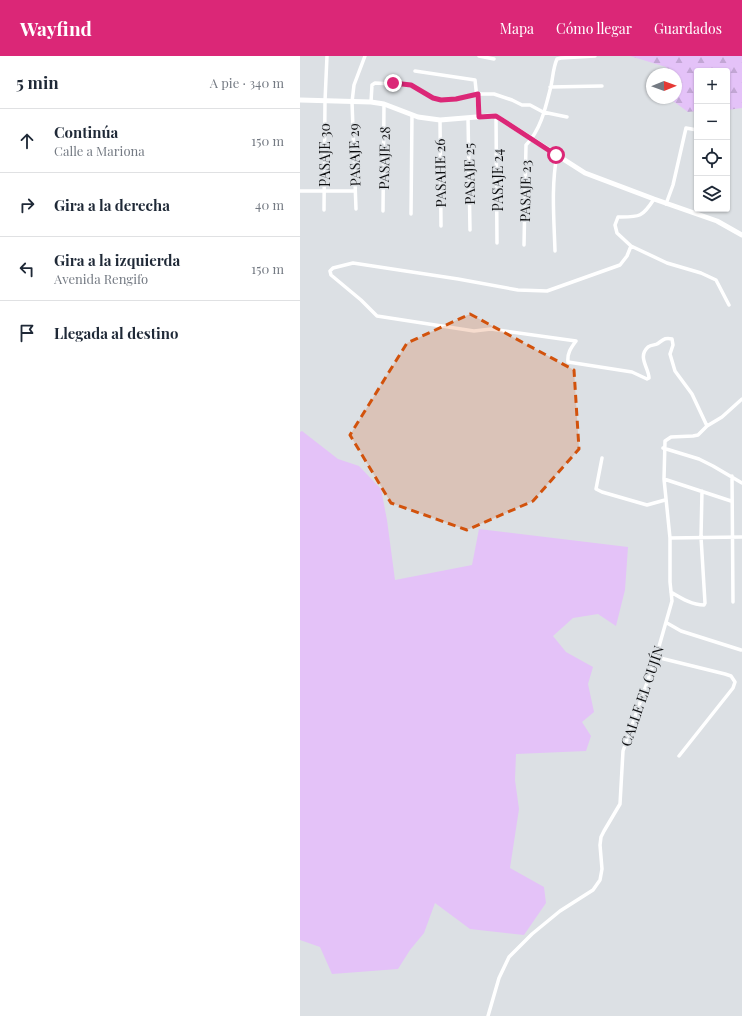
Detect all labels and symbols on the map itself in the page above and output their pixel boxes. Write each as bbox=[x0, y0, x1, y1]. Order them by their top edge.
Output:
north arrow bbox=[646, 68, 682, 104]
route end bbox=[384, 74, 402, 92]
street label: PASAJE 30 bbox=[315, 123, 334, 187]
street label: PASAJE 29 bbox=[343, 123, 365, 187]
street label: PASAJE 28 bbox=[374, 126, 394, 190]
street label: PASAHE 26 bbox=[430, 138, 450, 208]
street label: PASAJE 25 bbox=[459, 143, 479, 205]
route start bbox=[547, 146, 565, 164]
street label: PASAJE 24 bbox=[488, 148, 507, 211]
street label: PASAJE 23 bbox=[515, 160, 535, 222]
street label: CALLE EL CUJÍN bbox=[616, 643, 668, 749]

